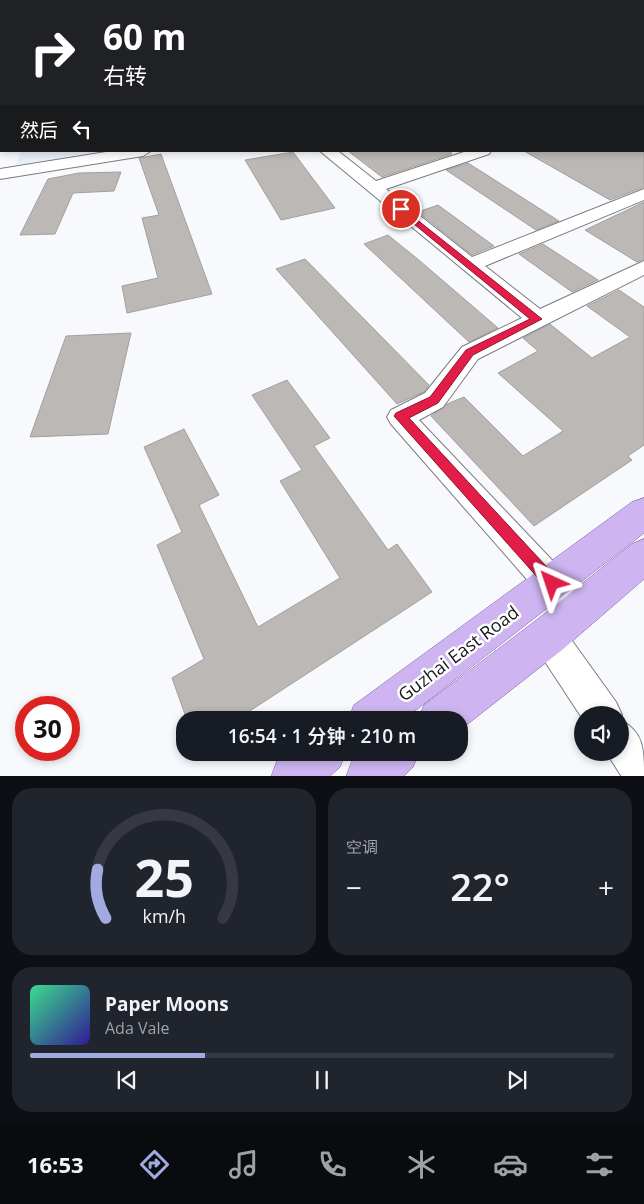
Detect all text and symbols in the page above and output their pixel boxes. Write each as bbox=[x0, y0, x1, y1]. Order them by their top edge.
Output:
text: 60 m bbox=[103, 13, 186, 60]
icon: right bbox=[20, 20, 85, 85]
text: 右转 bbox=[103, 60, 147, 90]
icon: left bbox=[68, 115, 96, 143]
text: 然后 bbox=[20, 117, 58, 143]
pin bbox=[380, 188, 422, 230]
icon: arrive bbox=[387, 195, 415, 223]
position arrow bbox=[525, 556, 577, 608]
street label: Guzhai East Road bbox=[393, 600, 523, 706]
speed limit sign: 30 bbox=[15, 696, 80, 761]
map controls bbox=[574, 706, 629, 761]
button: sound bbox=[574, 706, 629, 761]
text: 16:54 · 1 分钟 · 210 m bbox=[228, 723, 416, 749]
text: 空调 bbox=[346, 836, 378, 858]
text: 25 bbox=[134, 841, 194, 912]
text: 22° bbox=[450, 860, 510, 912]
text: − bbox=[346, 868, 362, 906]
text: + bbox=[598, 868, 614, 906]
text: km/h bbox=[142, 904, 186, 928]
text: Paper Moons bbox=[105, 991, 229, 1017]
text: Ada Vale bbox=[105, 1017, 169, 1039]
icon: previous bbox=[113, 1066, 141, 1094]
icon: pause bbox=[308, 1066, 336, 1094]
icon: next bbox=[503, 1066, 531, 1094]
icon: directions bbox=[137, 1147, 172, 1182]
icon: music bbox=[226, 1147, 261, 1182]
icon: phone bbox=[315, 1147, 350, 1182]
icon: climate bbox=[404, 1147, 439, 1182]
icon: car bbox=[493, 1147, 528, 1182]
icon: filters bbox=[582, 1147, 617, 1182]
text: 16:53 bbox=[27, 1149, 84, 1179]

